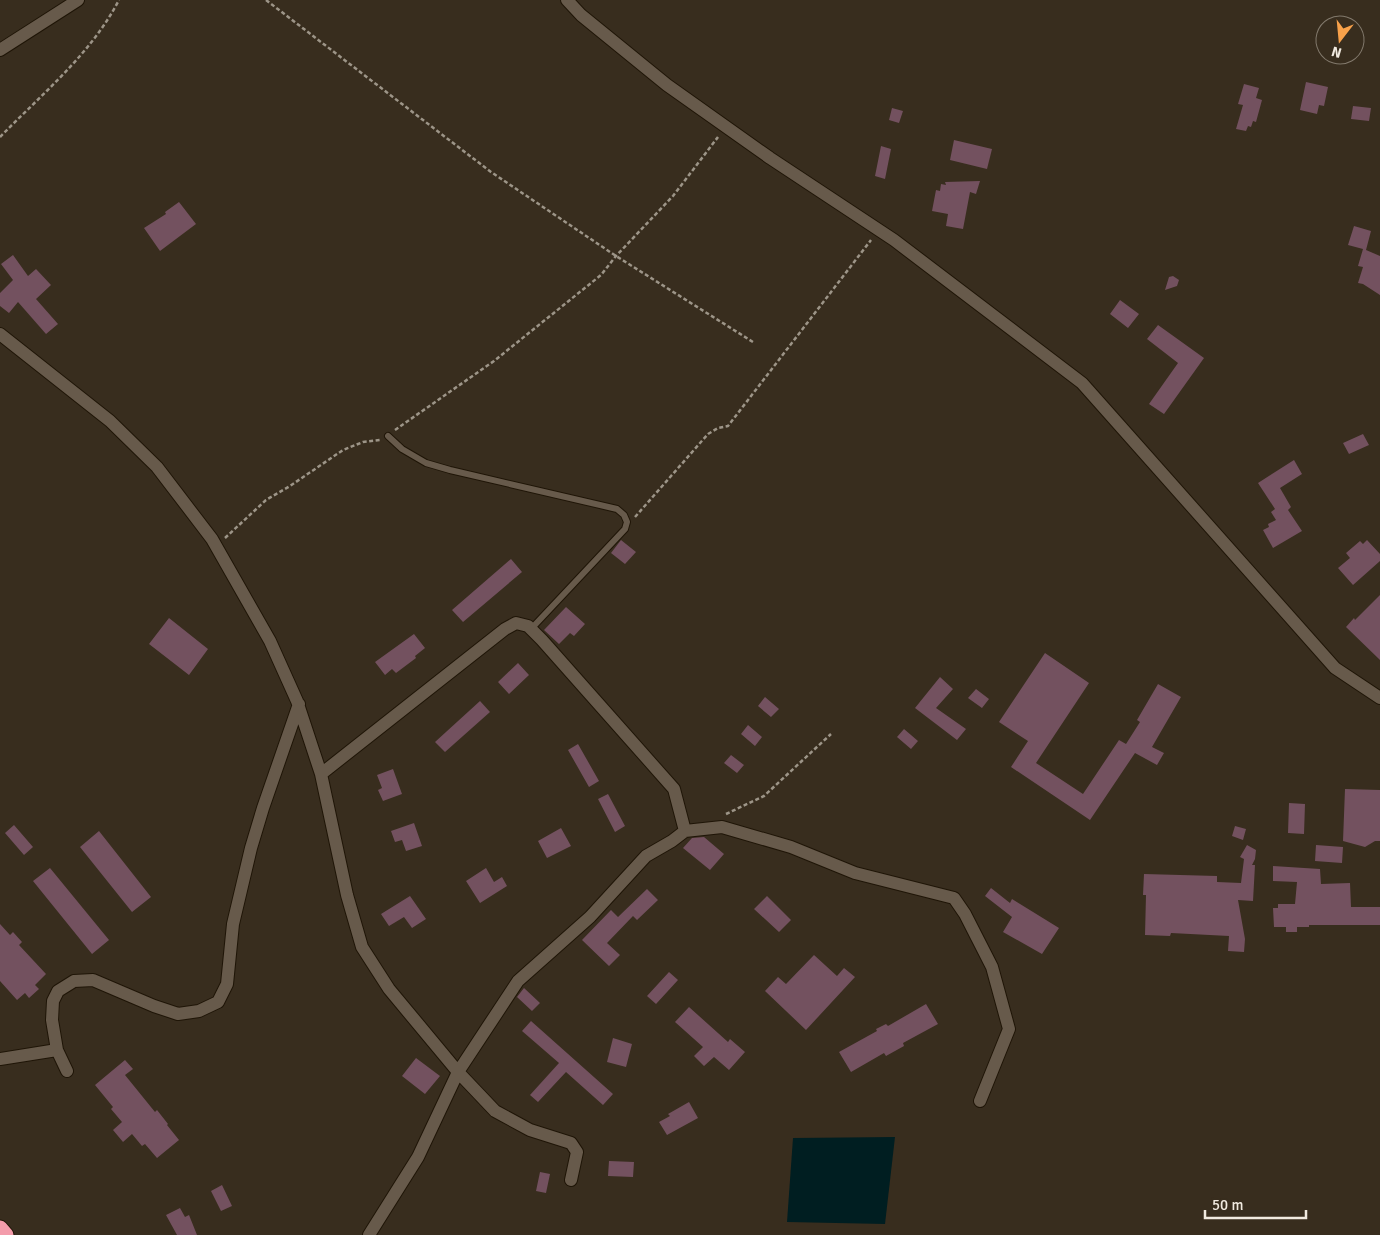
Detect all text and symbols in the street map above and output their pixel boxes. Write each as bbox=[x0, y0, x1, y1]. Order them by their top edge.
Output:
north arrow bbox=[1315, 15, 1365, 65]
text: N bbox=[1330, 43, 1344, 62]
scale bar bbox=[1205, 1188, 1306, 1220]
text: 50 m bbox=[1212, 1196, 1243, 1214]

